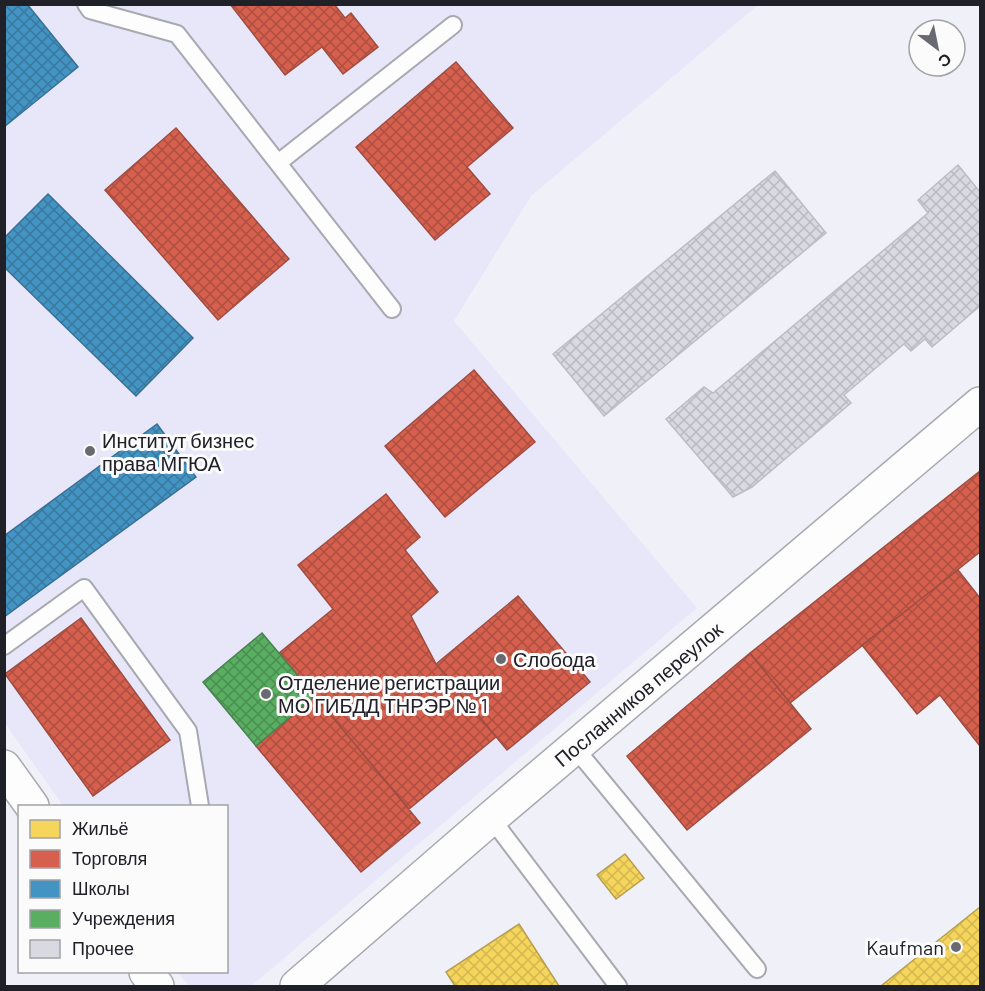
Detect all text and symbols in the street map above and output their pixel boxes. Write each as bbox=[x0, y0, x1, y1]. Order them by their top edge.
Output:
north arrow bbox=[907, 18, 967, 78]
text: С bbox=[935, 50, 955, 72]
place label: Институт бизнес права МГЮА bbox=[102, 428, 254, 475]
marker: Институт бизнес права МГЮА bbox=[83, 444, 97, 458]
street label: Посланников переулок bbox=[549, 617, 727, 771]
place label: Слобода bbox=[513, 647, 596, 671]
marker: Слобода bbox=[494, 652, 508, 666]
place label: Отделение регистрации МО ГИБДД ТНРЭР № 1 bbox=[278, 670, 500, 717]
marker: Отделение регистрации МО ГИБДД ТНРЭР № 1 bbox=[259, 687, 273, 701]
legend bbox=[18, 805, 228, 973]
text: Жильё bbox=[72, 817, 129, 839]
text: Торговля bbox=[72, 847, 147, 869]
text: Школы bbox=[72, 877, 130, 899]
text: Учреждения bbox=[72, 907, 175, 929]
place label: Kaufman bbox=[866, 935, 944, 959]
text: Прочее bbox=[72, 937, 134, 959]
marker: Kaufman bbox=[949, 940, 963, 954]

